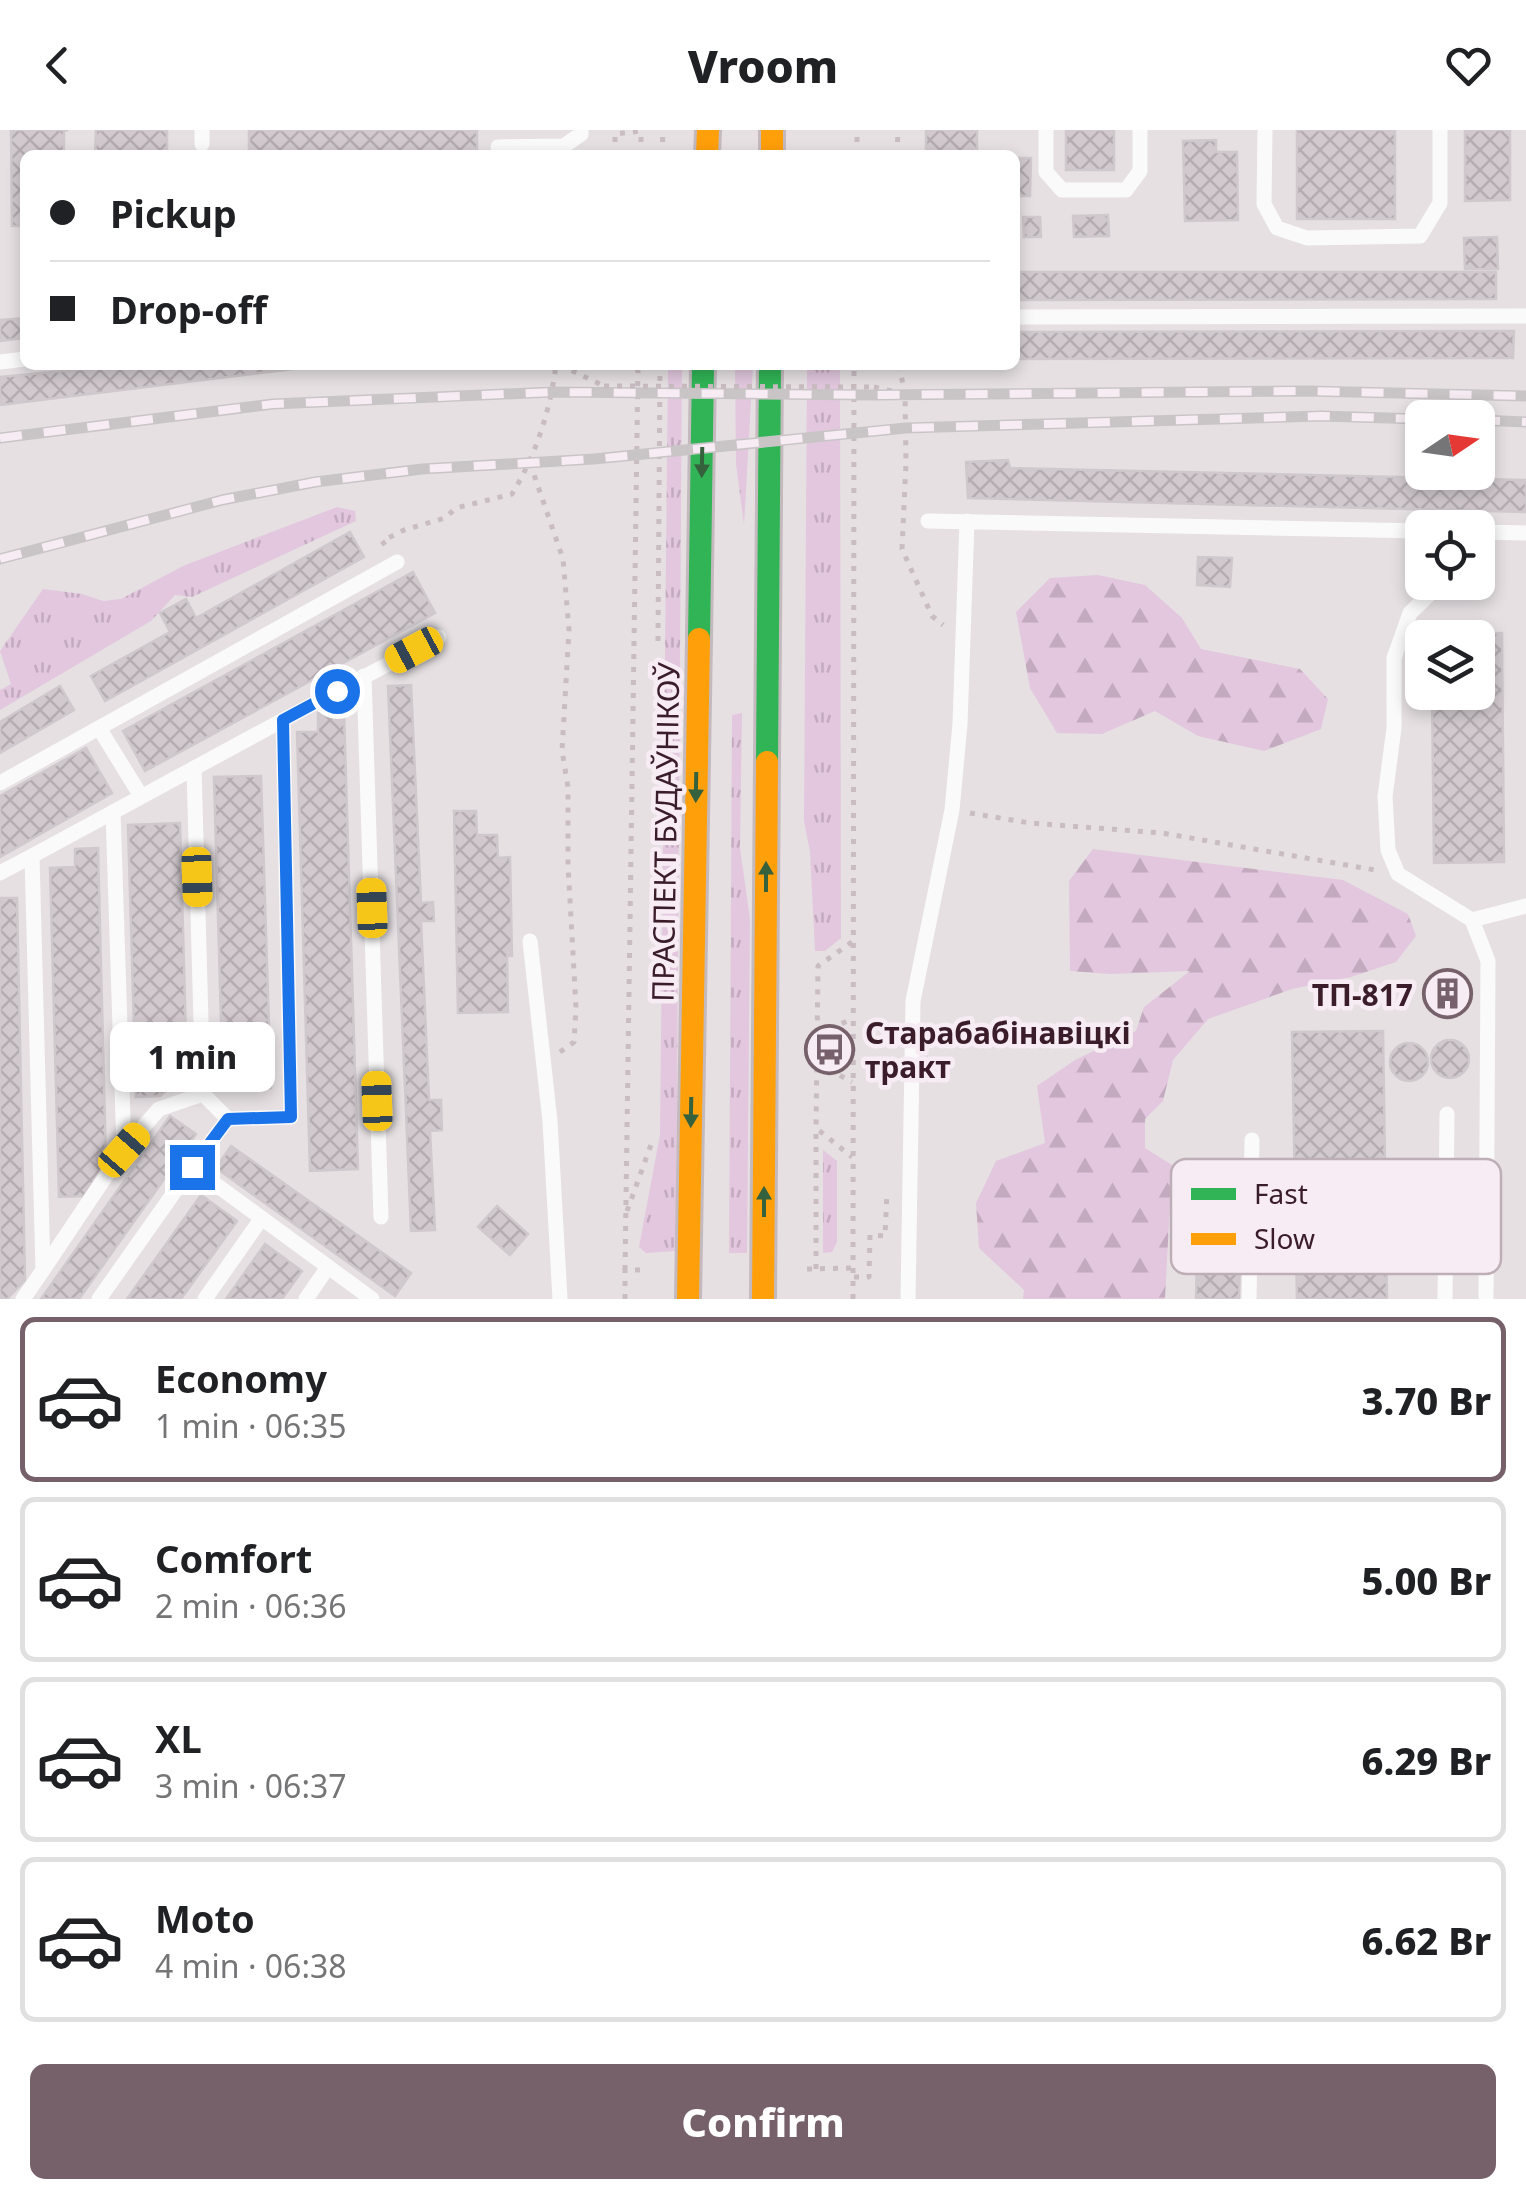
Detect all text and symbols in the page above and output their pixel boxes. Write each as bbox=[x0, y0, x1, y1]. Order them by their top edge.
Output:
text: Vroom bbox=[688, 35, 838, 96]
icon: back bbox=[30, 38, 85, 93]
icon: heart bbox=[1441, 38, 1496, 93]
text: Pickup bbox=[110, 187, 237, 239]
text: Drop-off bbox=[110, 283, 267, 335]
north arrow bbox=[1405, 400, 1495, 490]
map controls bbox=[1405, 400, 1495, 710]
one-way arrow bbox=[693, 447, 709, 479]
button: locate bbox=[1405, 510, 1495, 600]
button: layers bbox=[1405, 620, 1495, 710]
car bbox=[380, 623, 448, 677]
street label: ПРАСПЕКТ БУДАЎНІКОЎ bbox=[642, 661, 688, 1002]
route start bbox=[315, 669, 360, 714]
one-way arrow bbox=[688, 772, 704, 804]
car bbox=[181, 846, 213, 908]
one-way arrow bbox=[758, 860, 774, 892]
car bbox=[356, 877, 388, 939]
building icon: ТП-817 bbox=[1422, 968, 1474, 1020]
place label: ТП-817 bbox=[1312, 974, 1413, 1015]
place label: Старабабінавіцкі тракт bbox=[865, 1012, 1131, 1087]
callout: 1 min bbox=[110, 1022, 274, 1092]
bus stop icon: Старабабінавіцкі тракт bbox=[804, 1023, 856, 1075]
text: 1 min bbox=[148, 1035, 237, 1078]
car bbox=[361, 1070, 393, 1132]
one-way arrow bbox=[683, 1097, 699, 1129]
car bbox=[93, 1118, 155, 1182]
route end bbox=[170, 1145, 215, 1190]
legend bbox=[1171, 1159, 1501, 1274]
text: Fast bbox=[1254, 1174, 1308, 1212]
one-way arrow bbox=[756, 1185, 772, 1217]
text: Slow bbox=[1254, 1219, 1315, 1257]
text: Economy bbox=[155, 1352, 327, 1404]
icon: car bbox=[35, 1355, 125, 1445]
text: 3.70 Br bbox=[1362, 1374, 1491, 1426]
text: 1 min · 06:35 bbox=[155, 1404, 347, 1447]
text: Comfort bbox=[155, 1532, 312, 1584]
icon: car bbox=[35, 1535, 125, 1625]
text: 5.00 Br bbox=[1362, 1554, 1491, 1606]
text: 2 min · 06:36 bbox=[155, 1584, 347, 1627]
text: XL bbox=[155, 1712, 202, 1764]
icon: car bbox=[35, 1715, 125, 1805]
text: 6.29 Br bbox=[1362, 1734, 1491, 1786]
text: 3 min · 06:37 bbox=[155, 1764, 347, 1807]
text: Moto bbox=[155, 1892, 255, 1944]
icon: car bbox=[35, 1895, 125, 1985]
text: 6.62 Br bbox=[1362, 1914, 1491, 1966]
text: 4 min · 06:38 bbox=[155, 1944, 347, 1987]
button: Confirm bbox=[30, 2064, 1496, 2179]

